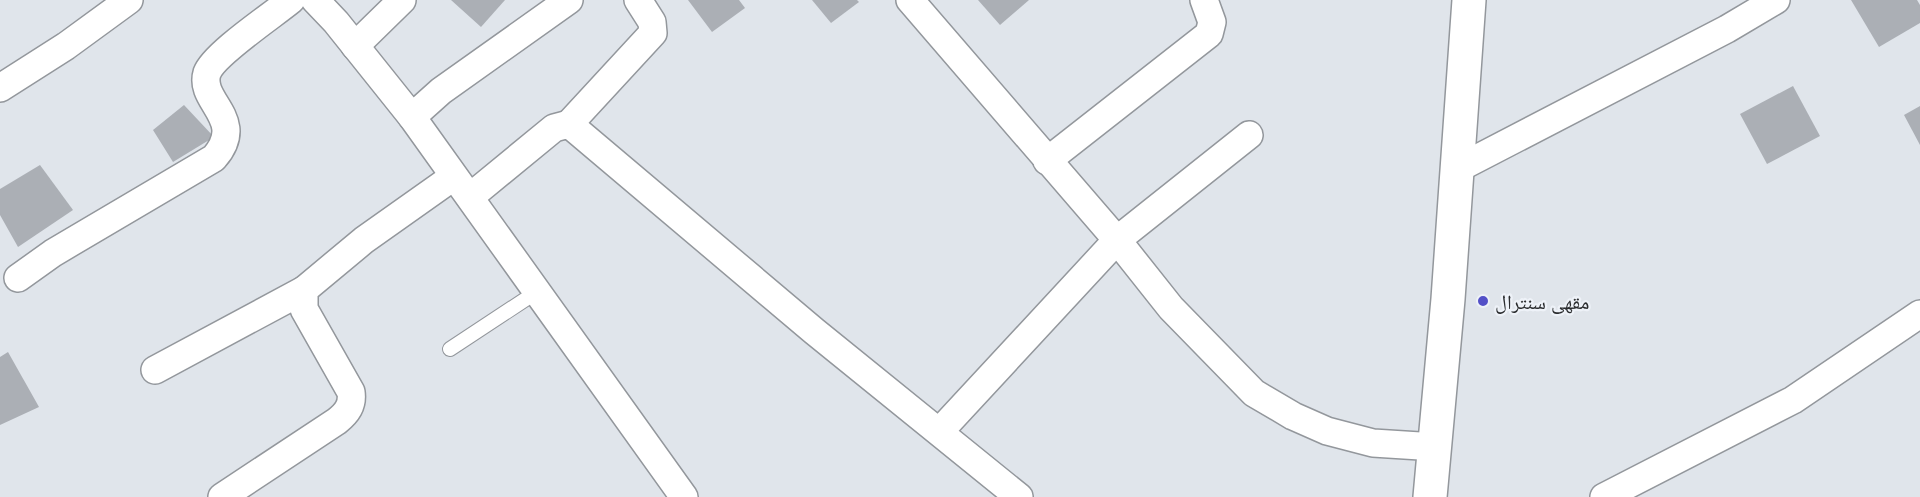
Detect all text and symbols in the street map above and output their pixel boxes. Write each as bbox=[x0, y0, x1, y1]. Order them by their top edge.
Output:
place label: مقهى سنترال bbox=[1495, 289, 1589, 314]
marker: مقهى سنترال bbox=[1476, 294, 1490, 308]

